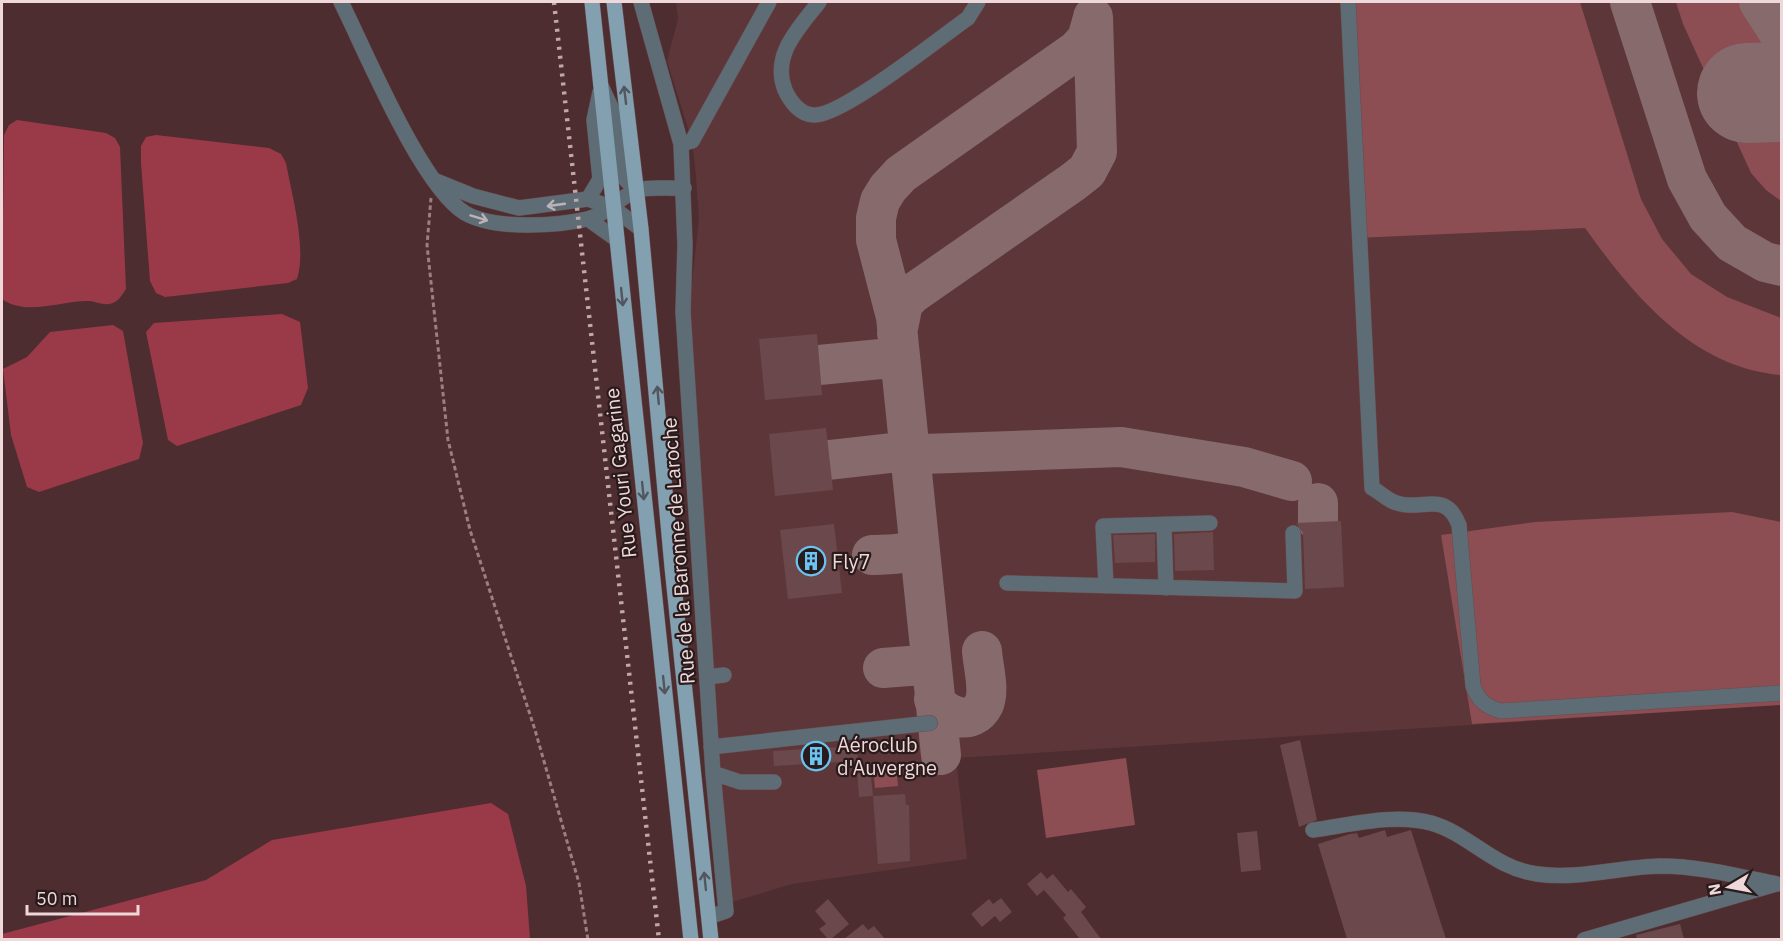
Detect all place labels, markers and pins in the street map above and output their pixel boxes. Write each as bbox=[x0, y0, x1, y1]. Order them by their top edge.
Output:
building icon: Fly7 bbox=[795, 545, 827, 577]
place label: Fly7 bbox=[832, 548, 870, 575]
place label: Aéroclub d'Auvergne bbox=[837, 731, 937, 781]
building icon: Aéroclub d'Auvergne bbox=[800, 740, 832, 772]

